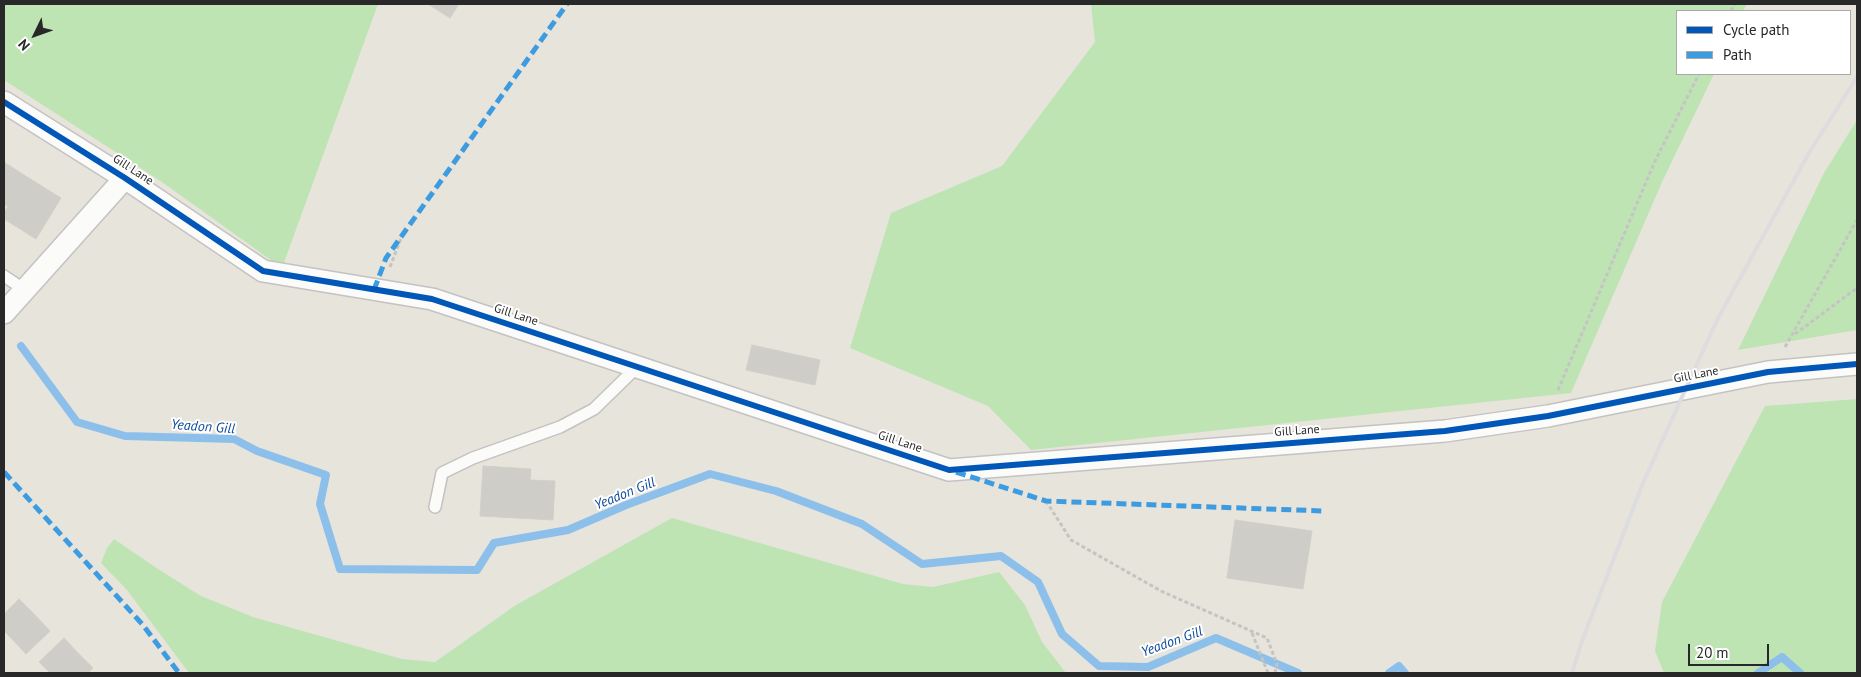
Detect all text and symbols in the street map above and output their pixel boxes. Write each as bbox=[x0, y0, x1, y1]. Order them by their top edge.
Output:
north arrow bbox=[10, 10, 60, 60]
legend bbox=[1676, 10, 1851, 75]
text: Cycle path bbox=[1723, 20, 1789, 39]
text: N bbox=[14, 36, 34, 54]
text: Path bbox=[1723, 45, 1752, 64]
street label: Gill Lane bbox=[110, 152, 156, 188]
street label: Gill Lane bbox=[492, 301, 540, 329]
street label: Gill Lane bbox=[1672, 364, 1720, 386]
water label: Yeadon Gill bbox=[170, 416, 236, 438]
street label: Gill Lane bbox=[1274, 422, 1320, 440]
street label: Gill Lane bbox=[876, 428, 924, 456]
water label: Yeadon Gill bbox=[592, 474, 658, 514]
water label: Yeadon Gill bbox=[1139, 623, 1205, 661]
scale bar bbox=[1691, 634, 1772, 666]
text: 20 m bbox=[1696, 643, 1729, 662]

